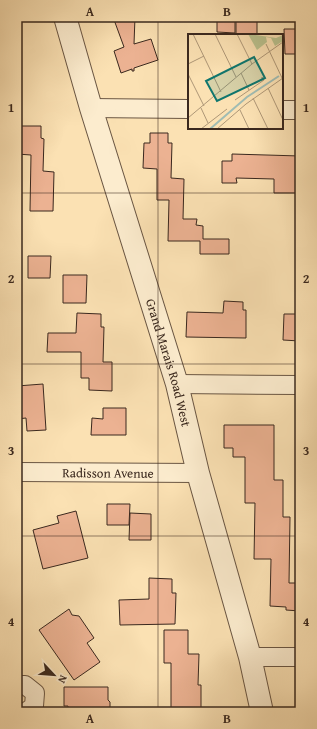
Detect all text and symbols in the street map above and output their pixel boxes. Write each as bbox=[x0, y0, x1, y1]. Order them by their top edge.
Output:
text: A bbox=[86, 2, 95, 21]
text: B bbox=[223, 2, 231, 21]
inset map bbox=[188, 34, 283, 129]
text: 1 bbox=[8, 98, 14, 117]
text: 1 bbox=[303, 98, 309, 117]
text: 2 bbox=[8, 269, 15, 288]
text: 2 bbox=[303, 269, 310, 288]
street label: Grand Marais Road West bbox=[141, 296, 196, 429]
text: 3 bbox=[8, 441, 14, 460]
text: 3 bbox=[303, 441, 309, 460]
street label: Radisson Avenue bbox=[62, 463, 154, 482]
text: 4 bbox=[8, 612, 15, 631]
text: 4 bbox=[303, 612, 310, 631]
north arrow bbox=[34, 655, 74, 695]
text: N bbox=[54, 673, 72, 687]
text: A bbox=[86, 709, 95, 728]
text: B bbox=[223, 709, 231, 728]

